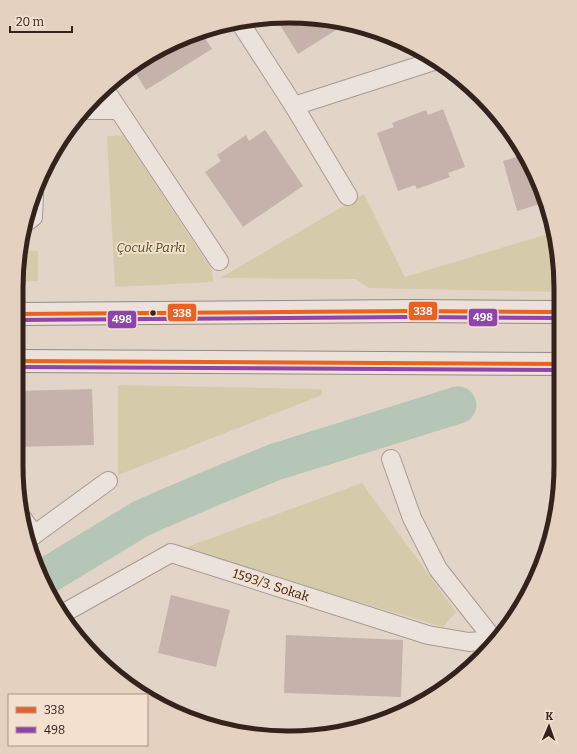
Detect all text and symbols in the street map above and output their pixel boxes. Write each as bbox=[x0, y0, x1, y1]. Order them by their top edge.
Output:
scale bar bbox=[10, 8, 72, 34]
text: 20 m bbox=[16, 15, 45, 29]
park label: Çocuk Parkı bbox=[117, 240, 185, 255]
line badge: 338 bbox=[408, 301, 438, 321]
line badge: 338 bbox=[167, 303, 197, 322]
text: 338 bbox=[413, 305, 433, 318]
text: 338 bbox=[172, 307, 192, 320]
unlabelled marker bbox=[148, 308, 158, 318]
line badge: 498 bbox=[468, 308, 498, 327]
line badge: 498 bbox=[107, 310, 137, 329]
text: 498 bbox=[473, 311, 493, 324]
text: 498 bbox=[112, 313, 132, 326]
street label: 1593/3. Sokak bbox=[231, 566, 312, 605]
legend bbox=[8, 694, 148, 746]
text: 338 bbox=[44, 703, 65, 717]
north arrow bbox=[529, 706, 569, 746]
text: K bbox=[545, 710, 554, 723]
text: 498 bbox=[44, 723, 65, 737]

